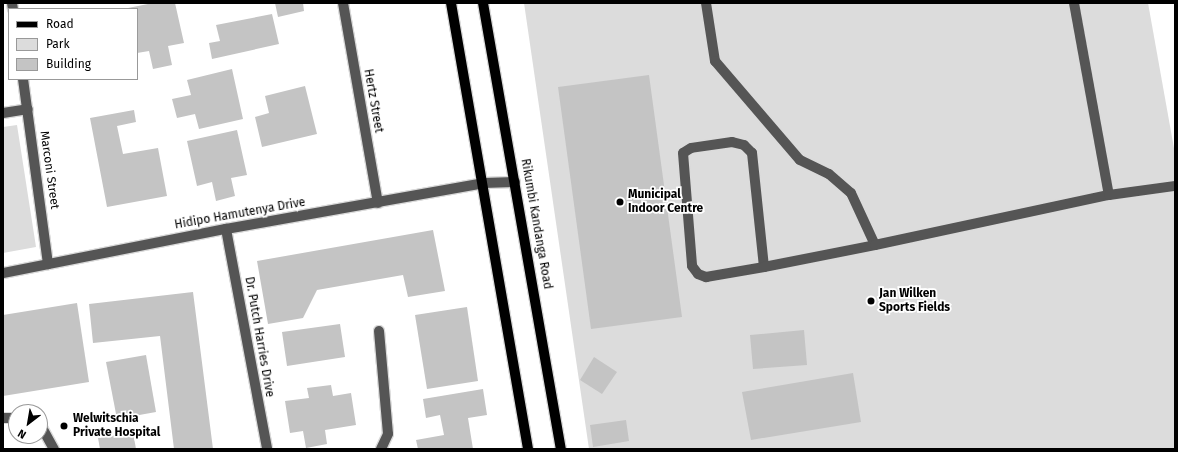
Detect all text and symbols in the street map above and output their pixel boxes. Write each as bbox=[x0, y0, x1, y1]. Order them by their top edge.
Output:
legend bbox=[8, 8, 138, 80]
text: Road bbox=[46, 17, 74, 31]
text: Park bbox=[46, 37, 70, 51]
text: Building bbox=[46, 57, 91, 71]
street label: Hertz Street bbox=[360, 68, 386, 134]
street label: Marconi Street bbox=[36, 130, 62, 210]
street label: Rikumbi Kandanga Road bbox=[517, 158, 555, 290]
place label: Municipal Indoor Centre bbox=[628, 188, 703, 216]
street label: Hidipo Hamutenya Drive bbox=[173, 195, 307, 233]
marker: Municipal Indoor Centre bbox=[615, 197, 625, 207]
street label: Dr. Putch Harries Drive bbox=[241, 276, 277, 398]
place label: Jan Wilken Sports Fields bbox=[879, 287, 950, 315]
marker: Jan Wilken Sports Fields bbox=[866, 296, 876, 306]
north arrow bbox=[8, 404, 48, 444]
place label: Welwitschia Private Hospital bbox=[73, 412, 160, 440]
marker: Welwitschia Private Hospital bbox=[58, 420, 70, 432]
text: N bbox=[16, 426, 29, 441]

